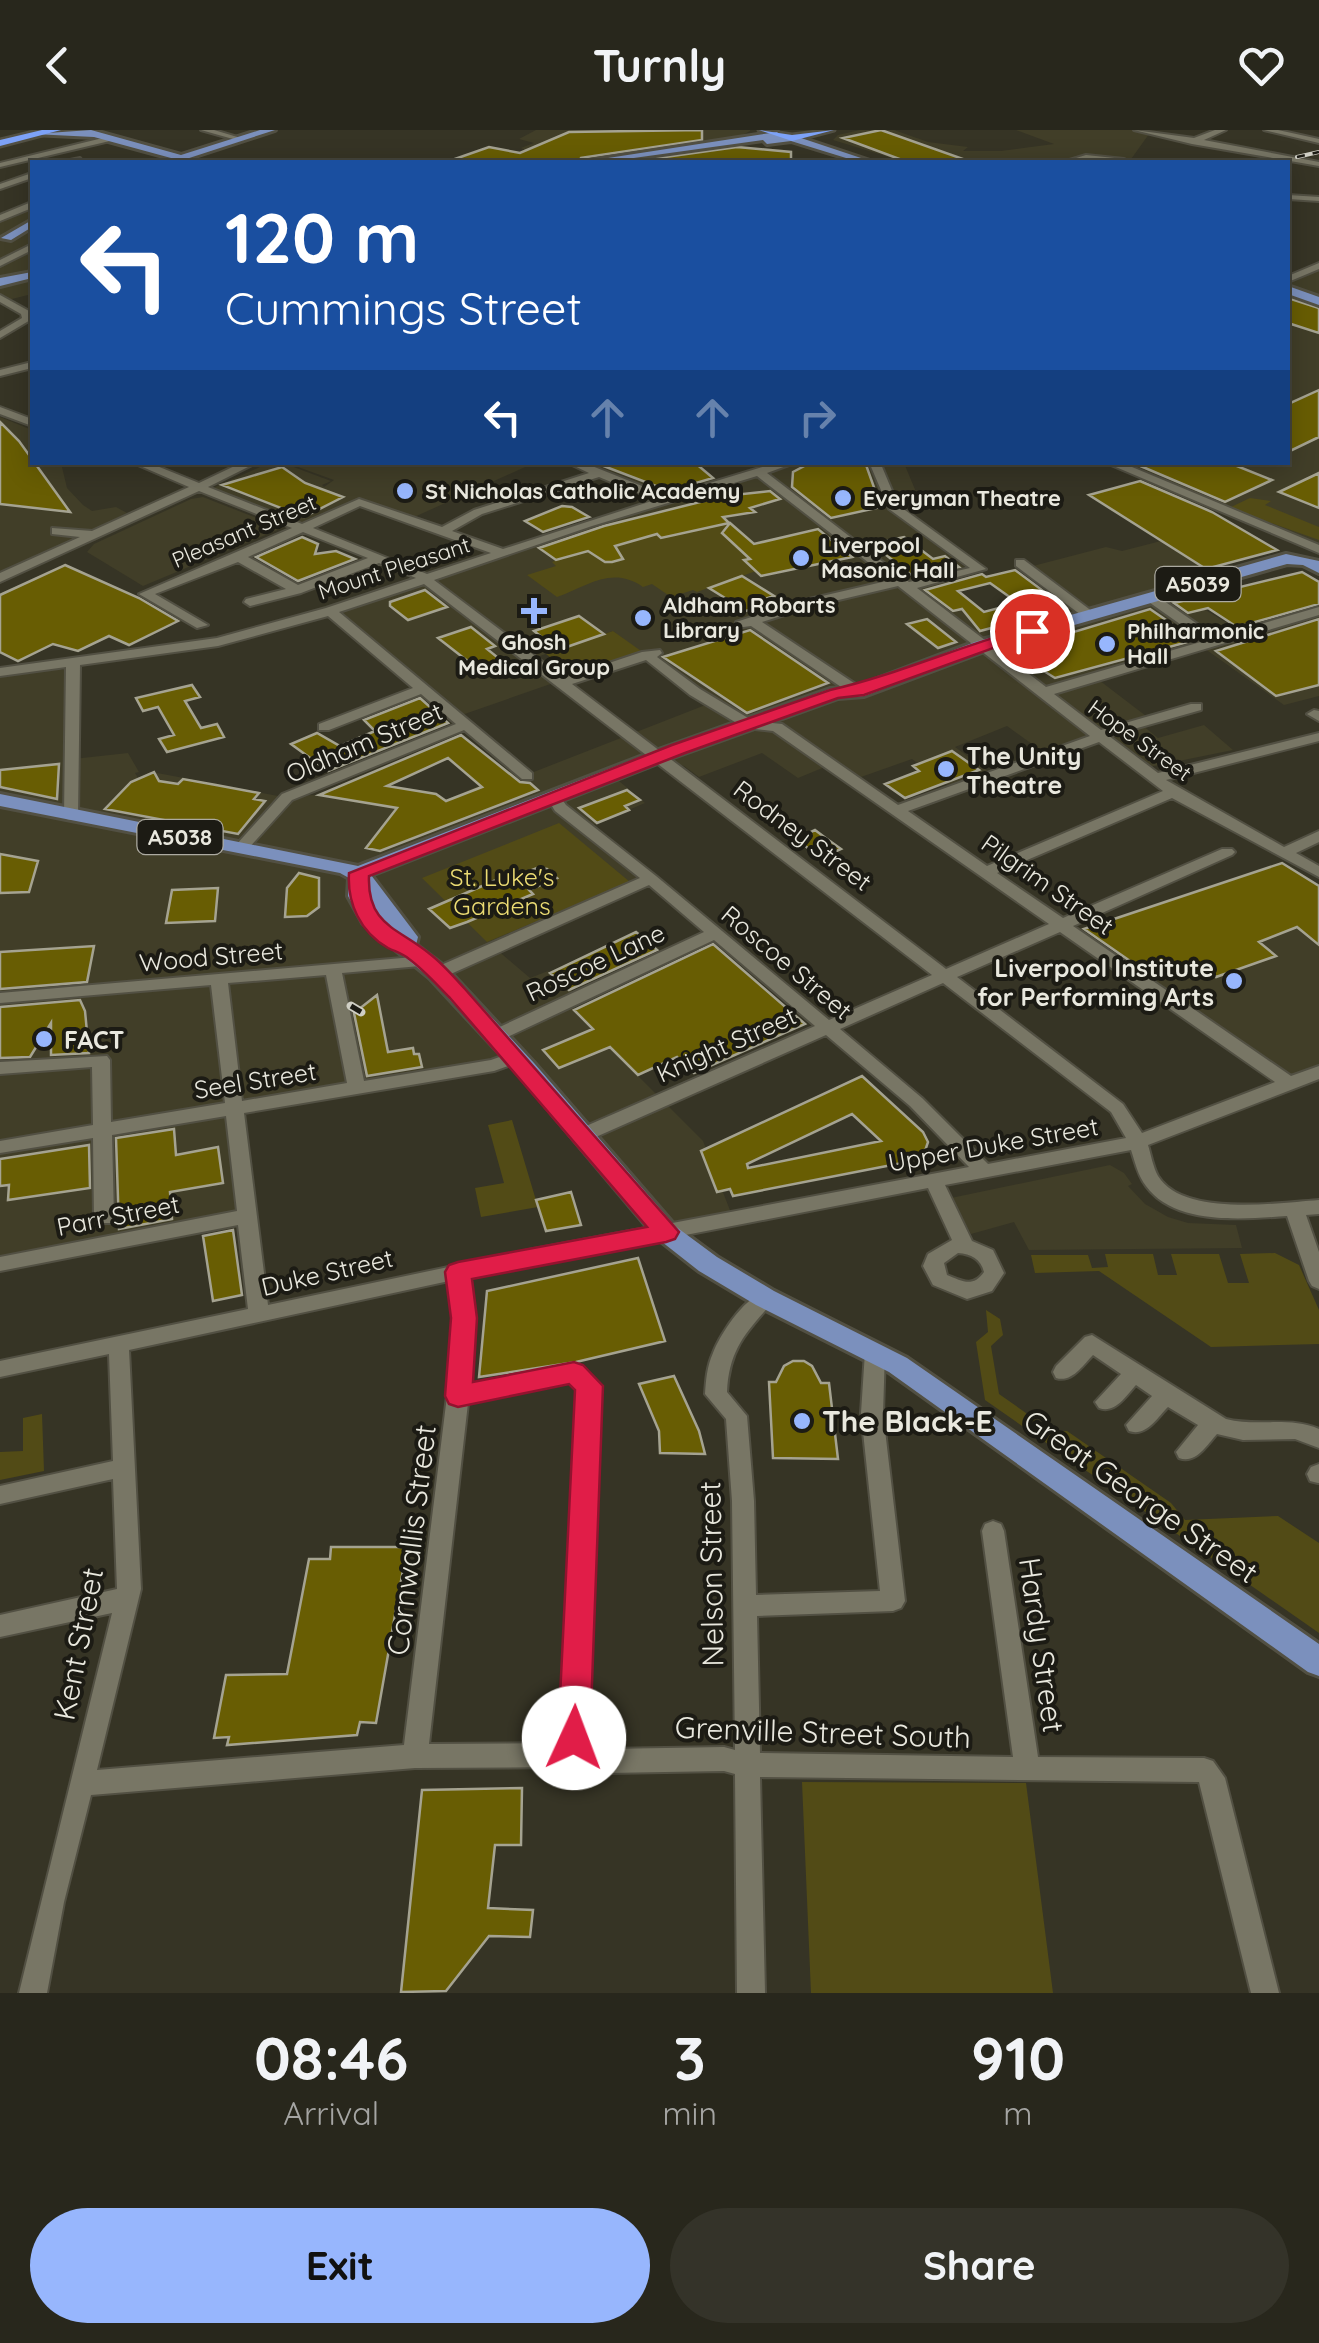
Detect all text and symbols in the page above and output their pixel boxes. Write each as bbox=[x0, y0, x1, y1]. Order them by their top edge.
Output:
text: Turnly bbox=[593, 37, 726, 93]
icon: back bbox=[30, 38, 85, 93]
icon: heart bbox=[1234, 38, 1289, 93]
text: 120 m bbox=[225, 193, 419, 281]
icon: left bbox=[60, 200, 190, 330]
text: Cummings Street bbox=[225, 280, 582, 336]
icon: left bbox=[475, 390, 530, 445]
icon: ahead bbox=[580, 390, 635, 445]
icon: ahead bbox=[685, 390, 740, 445]
icon: right bbox=[790, 390, 845, 445]
place label: St Nicholas Catholic Academy bbox=[425, 477, 740, 505]
marker: St Nicholas Catholic Academy bbox=[394, 480, 416, 502]
place label: Everyman Theatre bbox=[863, 484, 1061, 512]
marker: Everyman Theatre bbox=[832, 487, 854, 509]
street label: Pleasant Street bbox=[168, 488, 320, 574]
street label: Mount Pleasant bbox=[315, 530, 473, 606]
place label: Liverpool Masonic Hall bbox=[821, 531, 955, 584]
marker: Liverpool Masonic Hall bbox=[790, 547, 812, 569]
road number: A5039 bbox=[1156, 567, 1240, 601]
pin bbox=[990, 589, 1075, 674]
place label: Aldham Robarts Library bbox=[663, 591, 836, 644]
marker: Ghosh Medical Group bbox=[521, 598, 547, 624]
icon: arrive bbox=[1005, 604, 1060, 659]
marker: Aldham Robarts Library bbox=[632, 607, 654, 629]
place label: Philharmonic Hall bbox=[1127, 617, 1264, 670]
place label: Ghosh Medical Group bbox=[458, 628, 610, 681]
marker: Philharmonic Hall bbox=[1096, 633, 1118, 655]
street label: Hope Street bbox=[1083, 693, 1197, 787]
street label: Oldham Street bbox=[281, 695, 447, 789]
place label: The Unity Theatre bbox=[966, 740, 1081, 800]
marker: The Unity Theatre bbox=[935, 758, 957, 780]
street label: Rodney Street bbox=[728, 773, 878, 897]
road number: A5038 bbox=[138, 820, 222, 854]
street label: Pilgrim Street bbox=[976, 827, 1120, 941]
park label: St. Luke's Gardens bbox=[450, 861, 554, 921]
street label: Roscoe Street bbox=[715, 898, 859, 1026]
street label: Roscoe Lane bbox=[521, 916, 669, 1008]
street label: Wood Street bbox=[138, 934, 284, 978]
place label: Liverpool Institute for Performing Arts bbox=[977, 952, 1214, 1012]
marker: Liverpool Institute for Performing Arts bbox=[1223, 970, 1245, 992]
street label: Knight Street bbox=[651, 999, 801, 1089]
place label: FACT bbox=[64, 1024, 124, 1055]
marker: FACT bbox=[33, 1028, 55, 1050]
street label: Seel Street bbox=[192, 1055, 318, 1105]
street label: Upper Duke Street bbox=[885, 1110, 1101, 1178]
street label: Parr Street bbox=[54, 1188, 182, 1242]
street label: Duke Street bbox=[258, 1242, 396, 1302]
street label: Great George Street bbox=[1016, 1401, 1266, 1591]
place label: The Black-E bbox=[822, 1402, 993, 1440]
marker: The Black-E bbox=[791, 1410, 813, 1432]
street label: Cornwallis Street bbox=[378, 1423, 444, 1657]
street label: Nelson Street bbox=[690, 1481, 732, 1667]
street label: Hardy Street bbox=[1011, 1555, 1073, 1735]
street label: Kent Street bbox=[45, 1565, 111, 1723]
position arrow bbox=[522, 1686, 626, 1790]
street label: Grenville Street South bbox=[674, 1708, 972, 1756]
text: 08:46 bbox=[254, 2020, 408, 2095]
text: 3 bbox=[674, 2020, 706, 2095]
text: 910 bbox=[971, 2020, 1065, 2095]
text: Arrival bbox=[283, 2093, 379, 2133]
text: min bbox=[662, 2093, 717, 2133]
text: m bbox=[1003, 2093, 1033, 2133]
button: Exit bbox=[30, 2208, 650, 2323]
button: Share bbox=[670, 2208, 1289, 2323]

